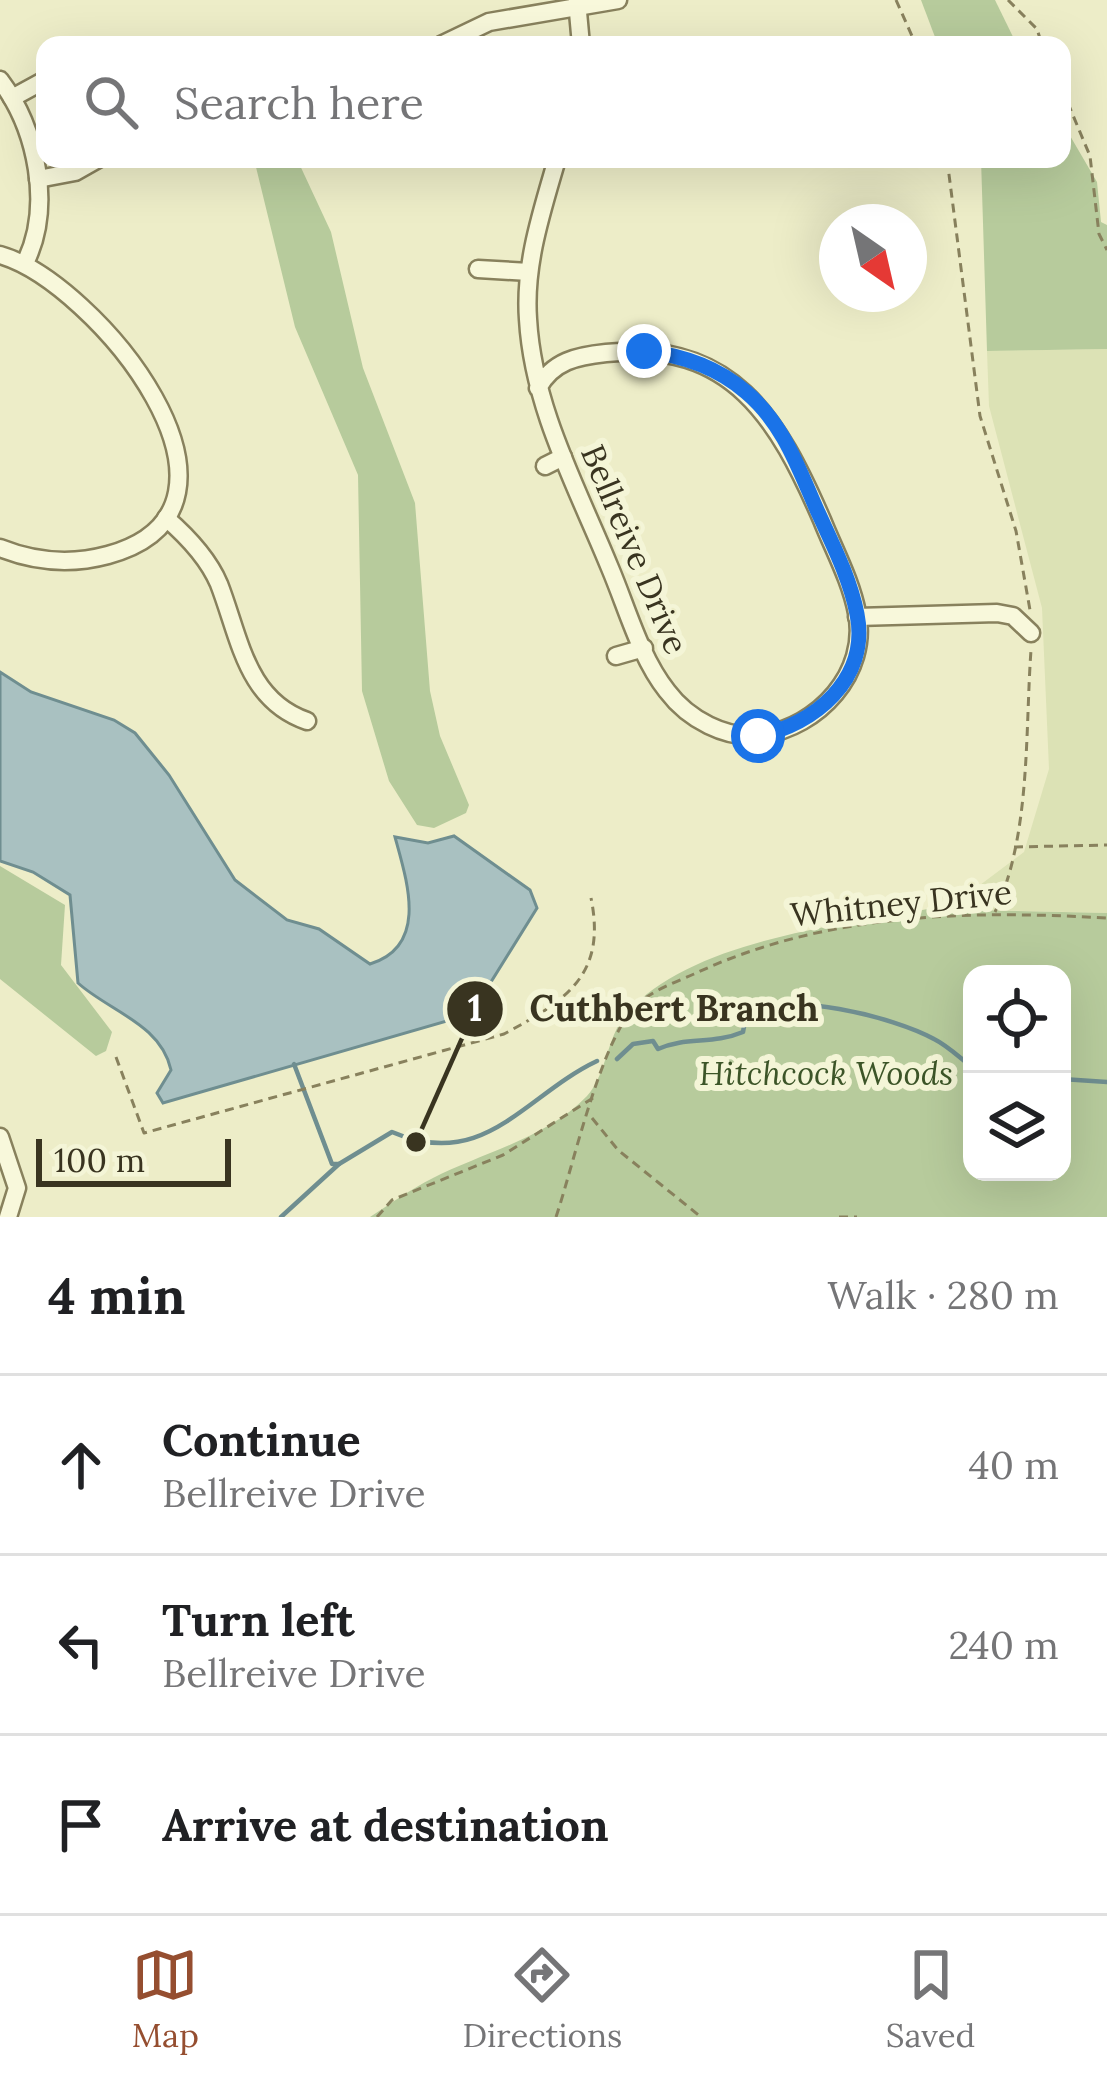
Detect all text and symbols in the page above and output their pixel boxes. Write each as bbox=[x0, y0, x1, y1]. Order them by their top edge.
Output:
search box bbox=[36, 36, 1071, 168]
icon: search bbox=[78, 69, 144, 135]
text: Search here bbox=[174, 74, 424, 131]
north arrow bbox=[819, 204, 927, 312]
route end bbox=[617, 324, 671, 378]
street label: Bellreive Drive bbox=[572, 438, 698, 660]
route start bbox=[731, 709, 785, 763]
street label: Whitney Drive bbox=[788, 870, 1014, 936]
map controls bbox=[963, 965, 1071, 1181]
button: locate bbox=[963, 965, 1071, 1073]
callout: Cuthbert Branch bbox=[445, 973, 842, 1045]
text: 1 bbox=[468, 985, 482, 1031]
text: Cuthbert Branch bbox=[529, 985, 819, 1031]
park label: Hitchcock Woods bbox=[699, 1052, 953, 1094]
button: layers bbox=[963, 1073, 1071, 1181]
scale bar bbox=[36, 1133, 231, 1186]
text: 100 m bbox=[54, 1139, 145, 1181]
text: 4 min bbox=[48, 1263, 185, 1328]
text: Walk · 280 m bbox=[828, 1270, 1059, 1320]
text: Continue bbox=[162, 1411, 361, 1468]
icon: ahead bbox=[48, 1432, 114, 1498]
text: 40 m bbox=[969, 1440, 1059, 1490]
text: Bellreive Drive bbox=[162, 1468, 426, 1518]
text: Turn left bbox=[162, 1591, 355, 1648]
icon: left bbox=[48, 1612, 114, 1678]
text: 240 m bbox=[948, 1620, 1059, 1670]
text: Bellreive Drive bbox=[162, 1648, 426, 1698]
icon: arrive bbox=[48, 1792, 114, 1858]
text: Arrive at destination bbox=[162, 1796, 609, 1853]
tab: Map bbox=[132, 1942, 199, 2056]
tab: Directions bbox=[463, 1942, 622, 2056]
tab: Saved bbox=[886, 1942, 975, 2056]

